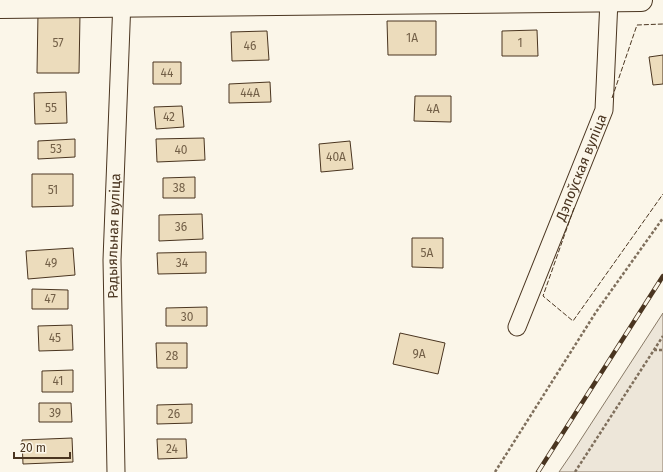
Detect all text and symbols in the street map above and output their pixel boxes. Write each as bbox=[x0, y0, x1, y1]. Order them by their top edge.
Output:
house number: 1А bbox=[406, 31, 418, 45]
house number: 57 bbox=[52, 36, 64, 50]
house number: 1 bbox=[517, 36, 523, 50]
house number: 46 bbox=[244, 39, 256, 53]
house number: 44 bbox=[161, 66, 174, 80]
house number: 44А bbox=[240, 86, 260, 100]
house number: 55 bbox=[45, 101, 57, 115]
house number: 4А bbox=[426, 102, 440, 116]
house number: 42 bbox=[163, 110, 175, 124]
street label: Дэпоўская вуліца bbox=[552, 111, 610, 224]
house number: 53 bbox=[50, 142, 62, 156]
house number: 40 bbox=[174, 143, 188, 157]
house number: 40А bbox=[326, 150, 346, 164]
street label: Радыяльная вуліца bbox=[103, 173, 124, 299]
house number: 38 bbox=[173, 181, 186, 195]
house number: 51 bbox=[48, 183, 58, 197]
house number: 36 bbox=[175, 220, 187, 234]
house number: 5А bbox=[421, 246, 434, 260]
house number: 49 bbox=[45, 256, 57, 270]
house number: 34 bbox=[176, 256, 189, 270]
house number: 47 bbox=[44, 292, 56, 306]
house number: 30 bbox=[181, 310, 194, 324]
house number: 45 bbox=[49, 331, 61, 345]
house number: 9А bbox=[412, 347, 426, 361]
house number: 28 bbox=[166, 349, 179, 363]
house number: 41 bbox=[53, 374, 63, 388]
house number: 39 bbox=[49, 406, 61, 420]
house number: 26 bbox=[168, 407, 180, 421]
scale bar bbox=[14, 434, 70, 460]
text: 20 m bbox=[20, 441, 46, 455]
house number: 24 bbox=[166, 442, 179, 456]

